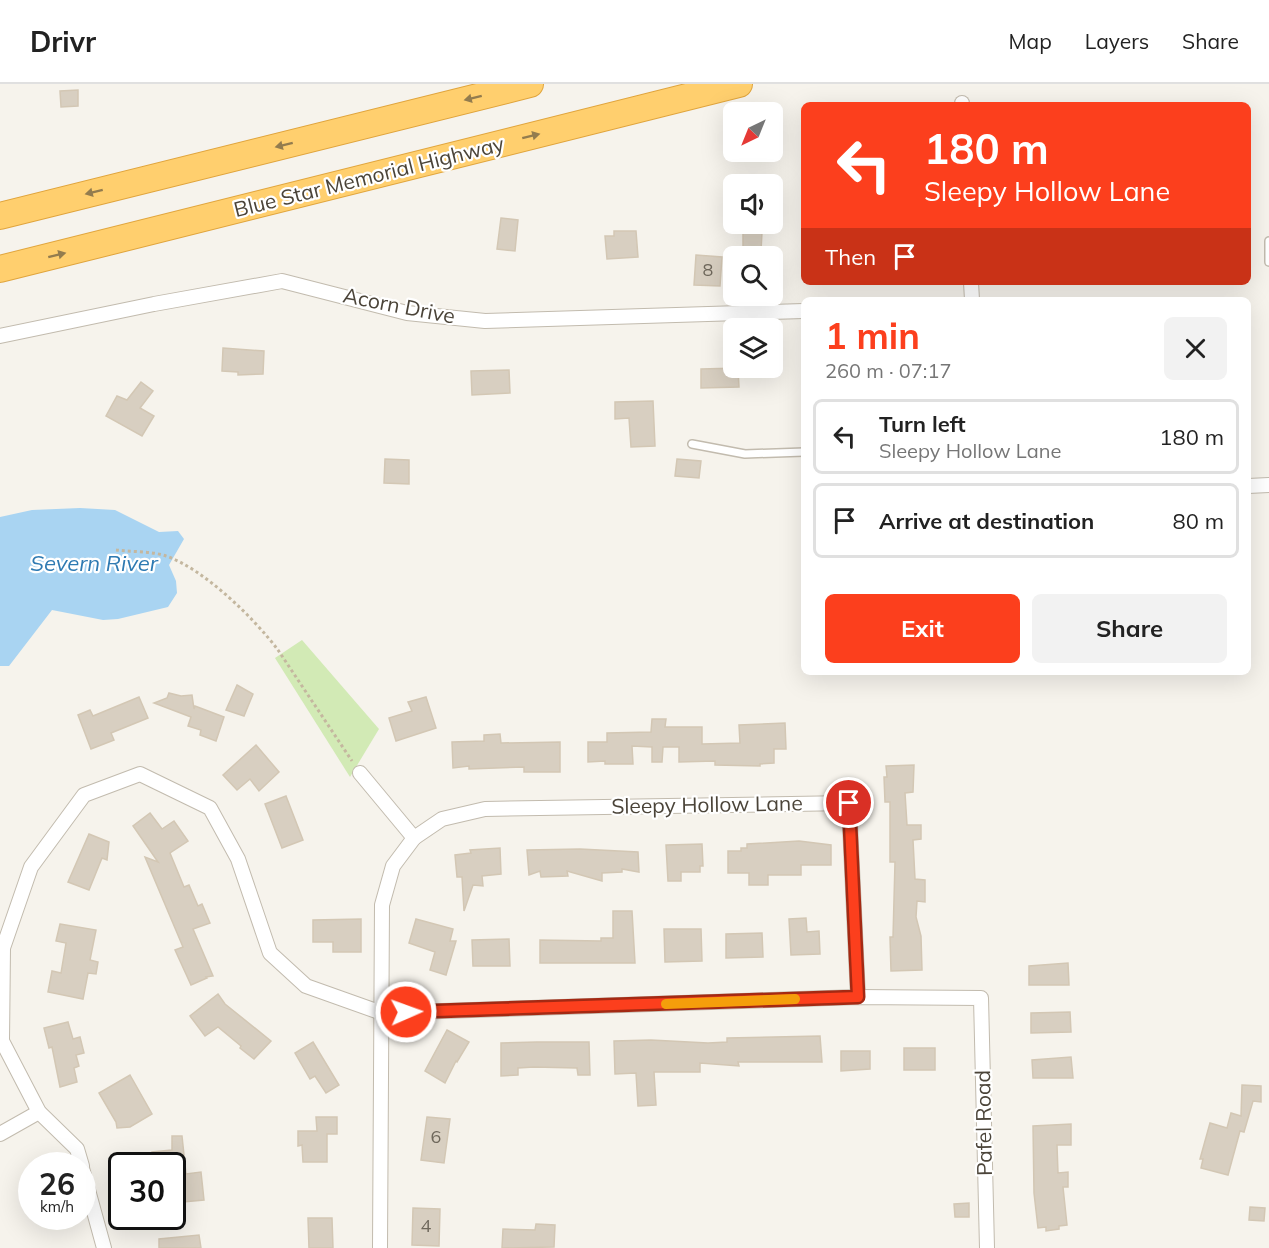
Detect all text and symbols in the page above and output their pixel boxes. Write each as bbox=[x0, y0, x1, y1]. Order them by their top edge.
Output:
text: Drivr bbox=[30, 24, 96, 59]
text: Map bbox=[1009, 28, 1052, 54]
text: Layers bbox=[1085, 28, 1149, 54]
text: Share bbox=[1182, 28, 1239, 54]
one-way arrow bbox=[464, 94, 482, 104]
north arrow bbox=[723, 102, 783, 162]
map controls bbox=[723, 102, 783, 378]
text: 180 m bbox=[924, 122, 1049, 175]
icon: left bbox=[825, 126, 903, 204]
street label: Blue Star Memorial Highway bbox=[231, 130, 507, 222]
one-way arrow bbox=[522, 131, 540, 140]
one-way arrow bbox=[274, 141, 293, 151]
button: sound bbox=[723, 174, 783, 234]
text: Sleepy Hollow Lane bbox=[924, 174, 1170, 208]
one-way arrow bbox=[85, 188, 104, 198]
icon: arrive bbox=[888, 240, 921, 273]
text: Then bbox=[825, 243, 876, 271]
button: search bbox=[723, 246, 783, 306]
one-way arrow bbox=[48, 250, 66, 260]
house number: 8 bbox=[703, 258, 713, 281]
street label: Acorn Drive bbox=[341, 281, 457, 329]
text: 1 min bbox=[825, 313, 920, 358]
button: close bbox=[1164, 317, 1227, 380]
button: layers bbox=[723, 318, 783, 378]
text: 260 m · 07:17 bbox=[825, 358, 951, 383]
text: Turn left bbox=[879, 410, 966, 438]
icon: left bbox=[828, 420, 861, 453]
text: 180 m bbox=[1159, 423, 1224, 451]
text: Sleepy Hollow Lane bbox=[879, 438, 1061, 463]
icon: arrive bbox=[828, 504, 861, 537]
text: Arrive at destination bbox=[879, 507, 1094, 535]
text: 80 m bbox=[1173, 507, 1224, 535]
water label: Severn River bbox=[30, 549, 159, 577]
button: Exit bbox=[825, 594, 1020, 663]
button: Share bbox=[1032, 594, 1227, 663]
pin bbox=[823, 777, 874, 828]
icon: arrive bbox=[832, 786, 865, 819]
street label: Sleepy Hollow Lane bbox=[611, 789, 803, 819]
position arrow bbox=[374, 980, 438, 1044]
street label: Pafel Road bbox=[969, 1070, 997, 1176]
house number: 6 bbox=[431, 1125, 441, 1148]
speed limit sign: 30 bbox=[108, 1152, 186, 1230]
text: 26 bbox=[39, 1165, 75, 1203]
text: km/h bbox=[40, 1197, 74, 1216]
house number: 4 bbox=[421, 1214, 432, 1237]

